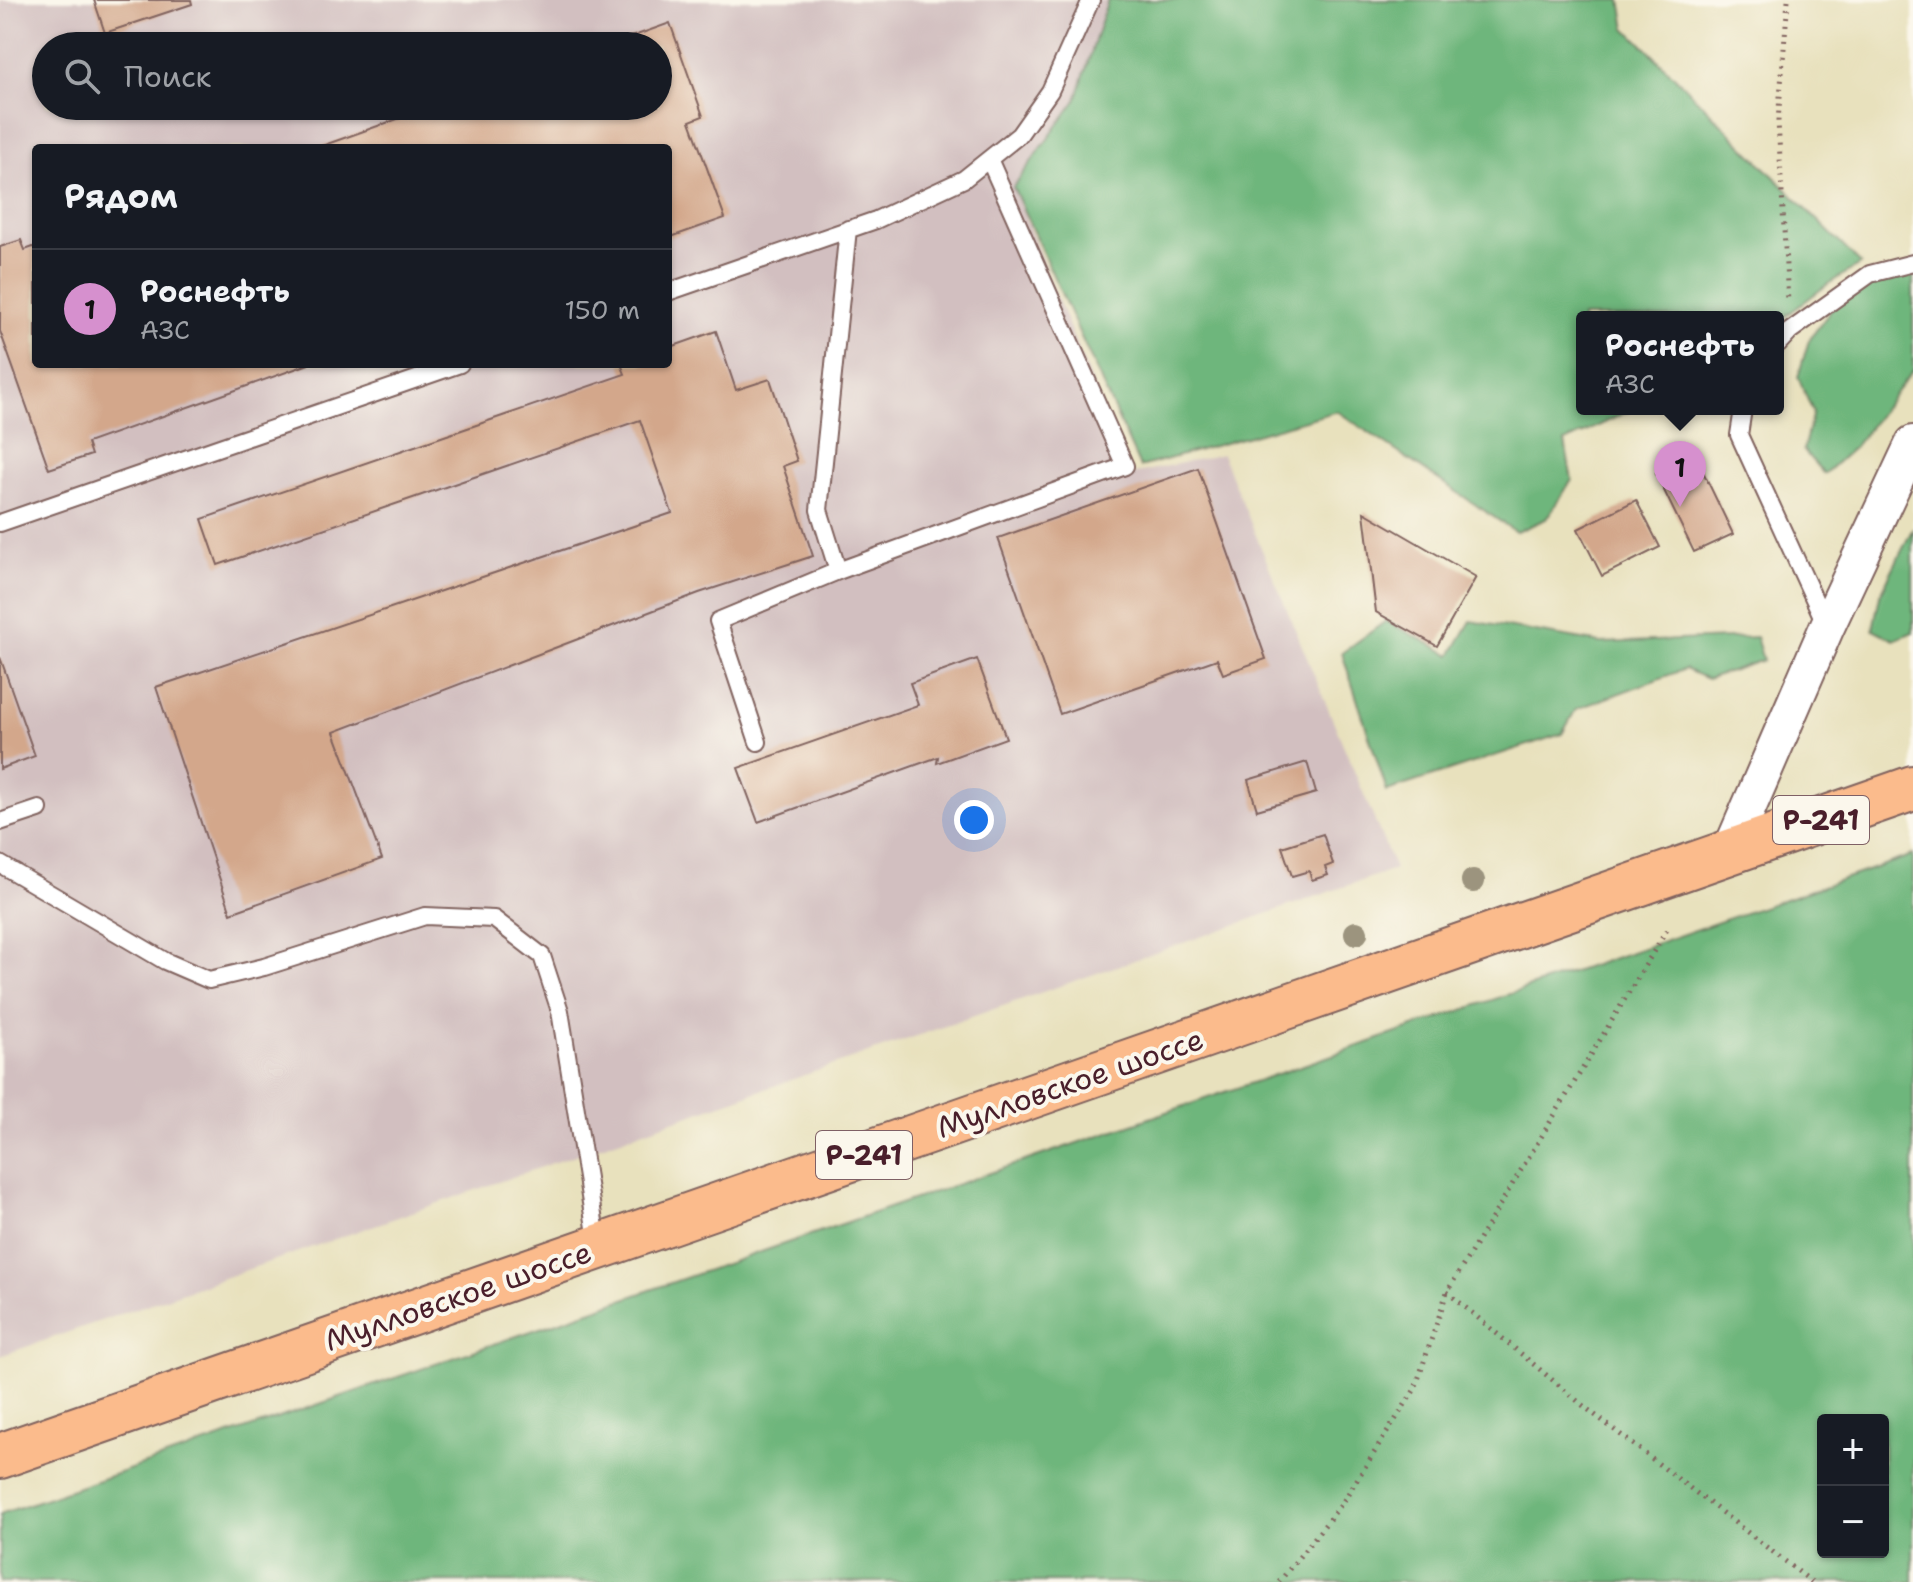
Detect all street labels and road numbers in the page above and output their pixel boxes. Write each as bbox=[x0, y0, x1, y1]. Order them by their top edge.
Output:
road number: Р-241 bbox=[1773, 796, 1869, 844]
street label: Мулловское шоссе bbox=[931, 1018, 1209, 1148]
road number: Р-241 bbox=[816, 1131, 912, 1179]
street label: Мулловское шоссе bbox=[319, 1231, 597, 1361]

